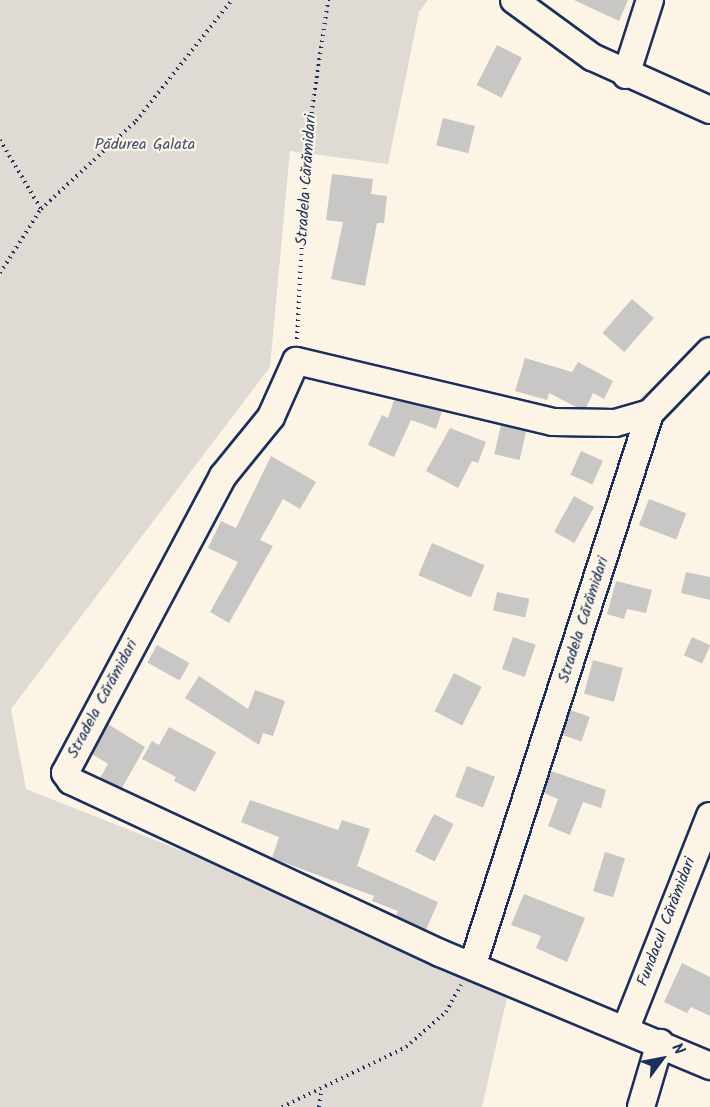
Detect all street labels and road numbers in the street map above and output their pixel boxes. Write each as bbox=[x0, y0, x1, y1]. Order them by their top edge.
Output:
street label: Stradela Cărămidari bbox=[293, 114, 321, 246]
street label: Stradela Cărămidari bbox=[555, 554, 613, 686]
street label: Stradela Cărămidari bbox=[64, 636, 142, 762]
street label: Fundacul Cărămidari bbox=[634, 855, 700, 989]

